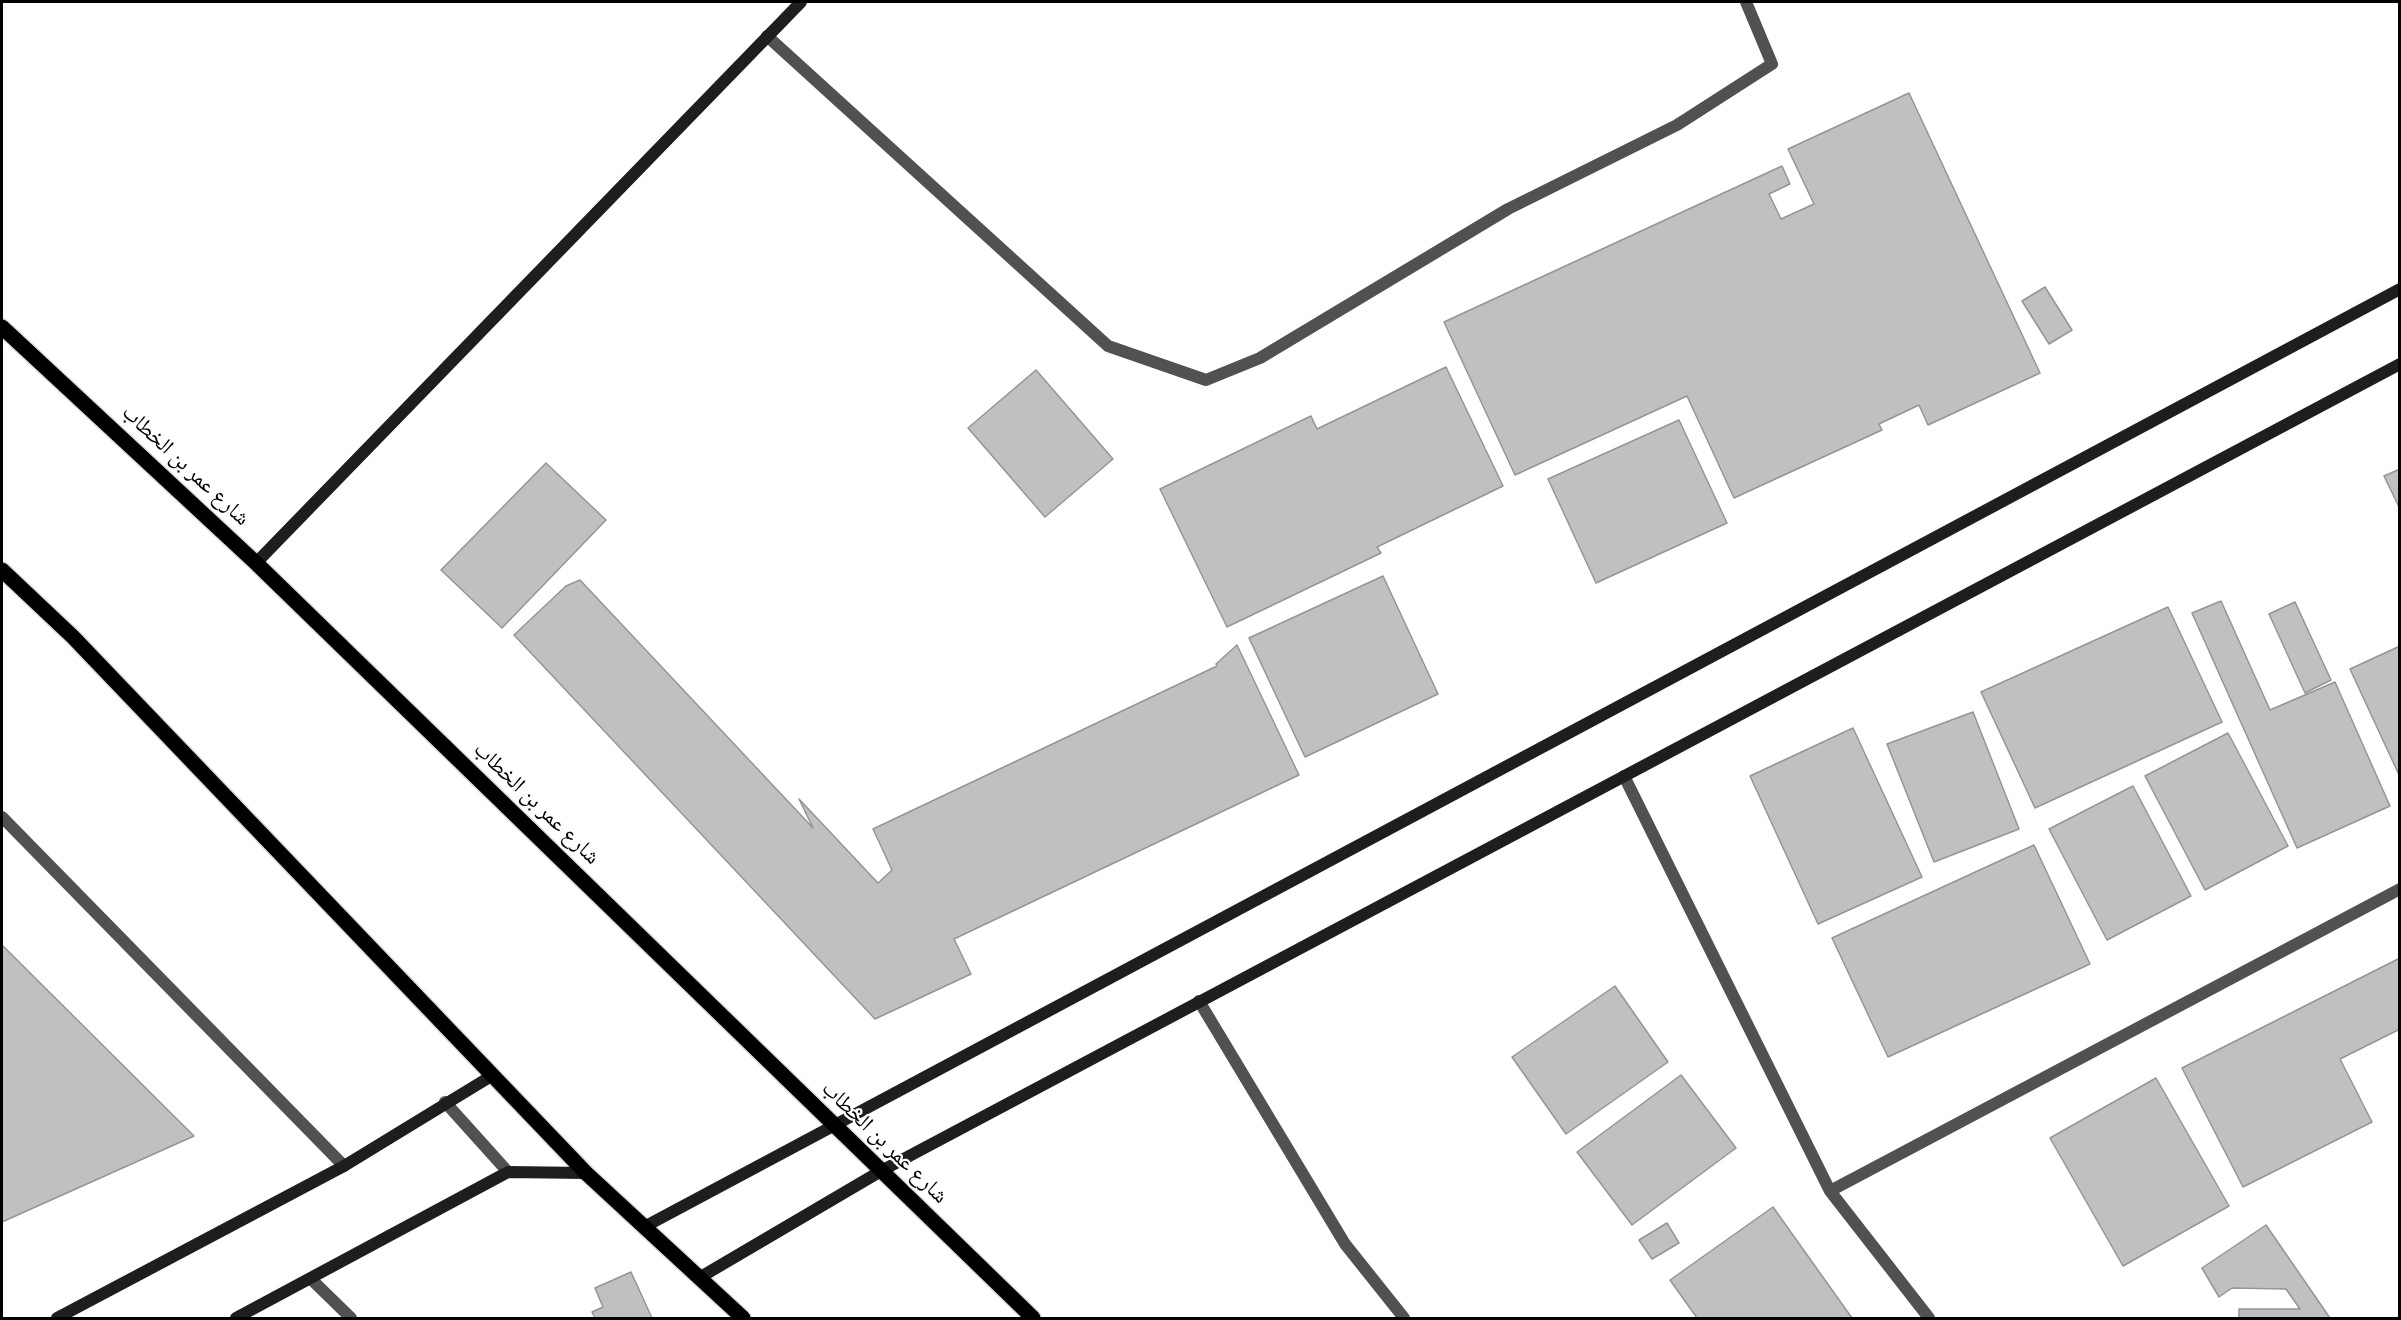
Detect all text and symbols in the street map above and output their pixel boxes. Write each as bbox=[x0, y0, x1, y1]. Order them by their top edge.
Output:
street label: شارع عمر بن الخطاب bbox=[116, 400, 254, 532]
street label: شارع عمر بن الخطاب bbox=[467, 737, 605, 871]
street label: شارع عمر بن الخطاب bbox=[815, 1076, 953, 1210]

